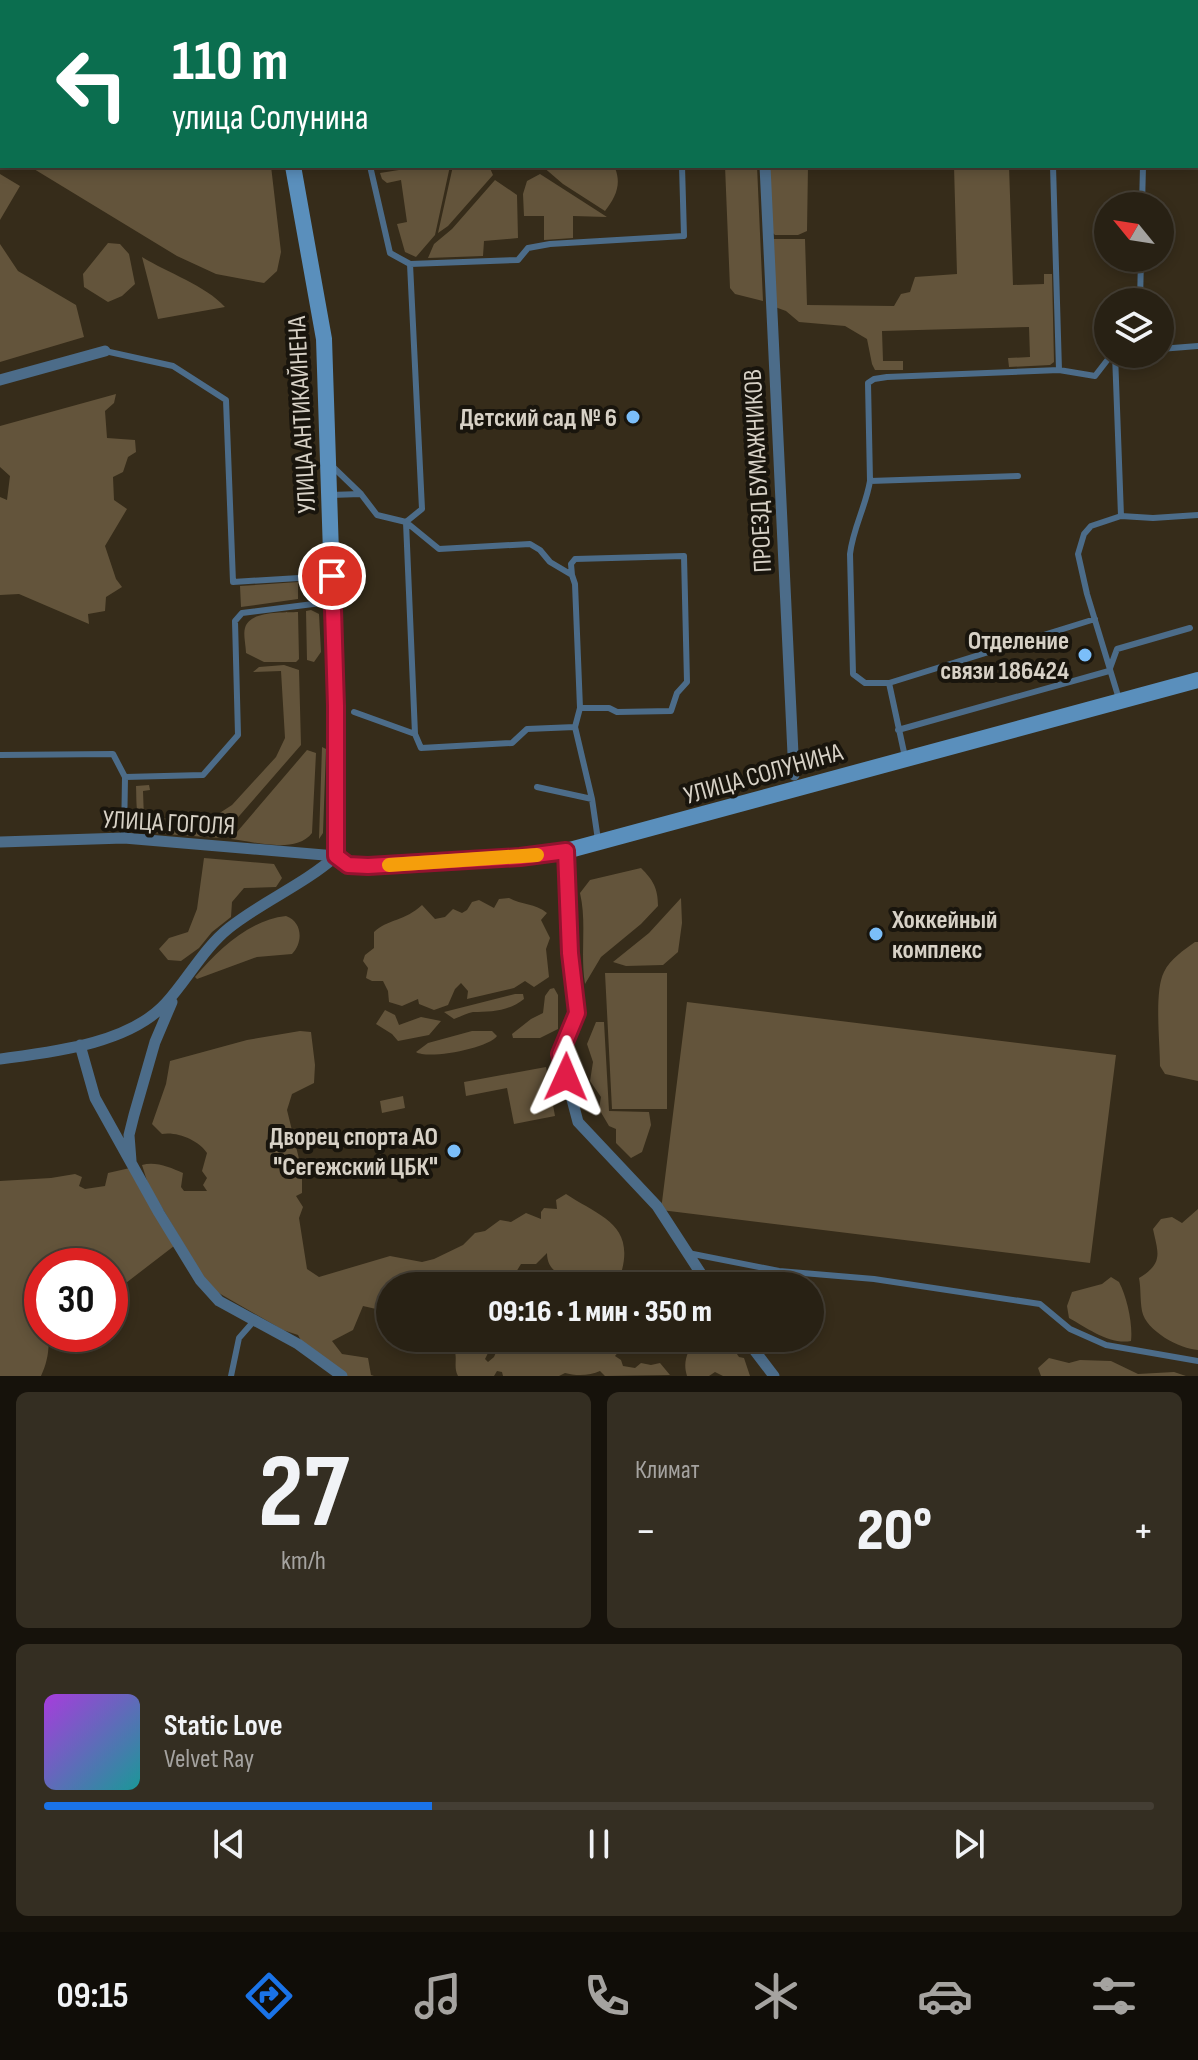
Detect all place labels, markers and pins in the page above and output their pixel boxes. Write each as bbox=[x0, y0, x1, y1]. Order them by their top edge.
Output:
place label: Детский сад № 6 bbox=[460, 403, 617, 434]
marker: Детский сад № 6 bbox=[624, 408, 642, 426]
pin bbox=[298, 542, 366, 610]
place label: Отделение связи 186424 bbox=[940, 626, 1069, 687]
marker: Отделение связи 186424 bbox=[1076, 646, 1094, 664]
place label: Хоккейный комплекс bbox=[891, 905, 997, 966]
marker: Хоккейный комплекс bbox=[867, 925, 885, 943]
place label: Дворец спорта АО "Сегежский ЦБК" bbox=[270, 1122, 438, 1183]
marker: Дворец спорта АО "Сегежский ЦБК" bbox=[445, 1142, 463, 1160]

